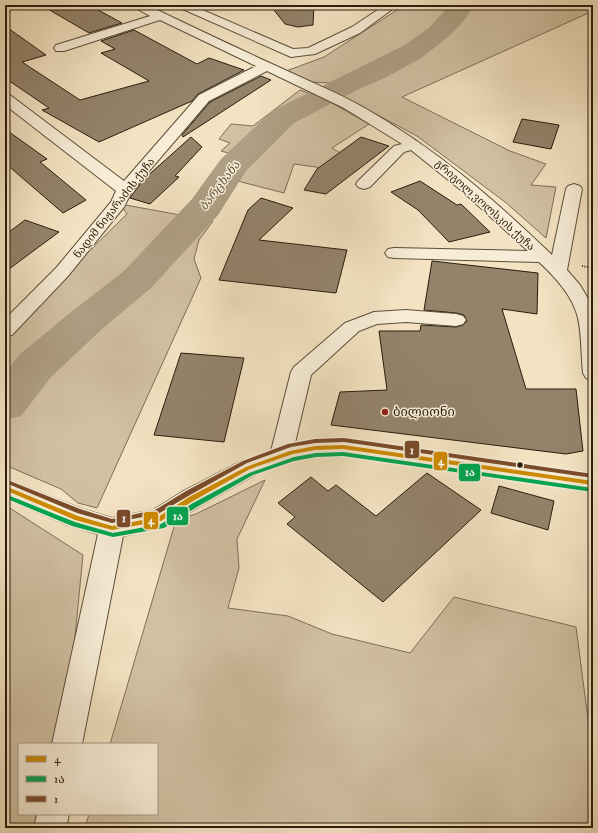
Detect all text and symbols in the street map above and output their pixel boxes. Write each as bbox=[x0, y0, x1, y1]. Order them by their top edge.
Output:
street label: ნადიმ ნიჟარაძის ქუჩა bbox=[71, 155, 157, 261]
street label: გრიგოლ ვოლსკის ქუჩა bbox=[432, 157, 538, 253]
water label: ბარცხანა bbox=[197, 158, 244, 214]
place label: ბილიონი bbox=[393, 404, 455, 420]
marker: ბილიონი bbox=[380, 407, 390, 417]
line badge: 1 bbox=[404, 440, 420, 459]
text: 1 bbox=[410, 444, 414, 457]
line badge: 4 bbox=[433, 451, 448, 471]
text: 4 bbox=[437, 455, 445, 469]
unlabelled marker bbox=[515, 460, 525, 470]
line badge: 1ა bbox=[458, 463, 481, 482]
text: 1ა bbox=[465, 466, 475, 479]
line badge: 1ა bbox=[166, 506, 189, 526]
line badge: 1 bbox=[116, 509, 131, 528]
text: 1ა bbox=[173, 510, 183, 523]
line badge: 4 bbox=[143, 511, 159, 530]
text: 1 bbox=[122, 512, 126, 525]
text: 4 bbox=[147, 514, 155, 528]
legend bbox=[18, 743, 158, 815]
text: 4 bbox=[54, 752, 61, 767]
text: 1ა bbox=[54, 772, 65, 787]
text: 1 bbox=[54, 792, 58, 807]

